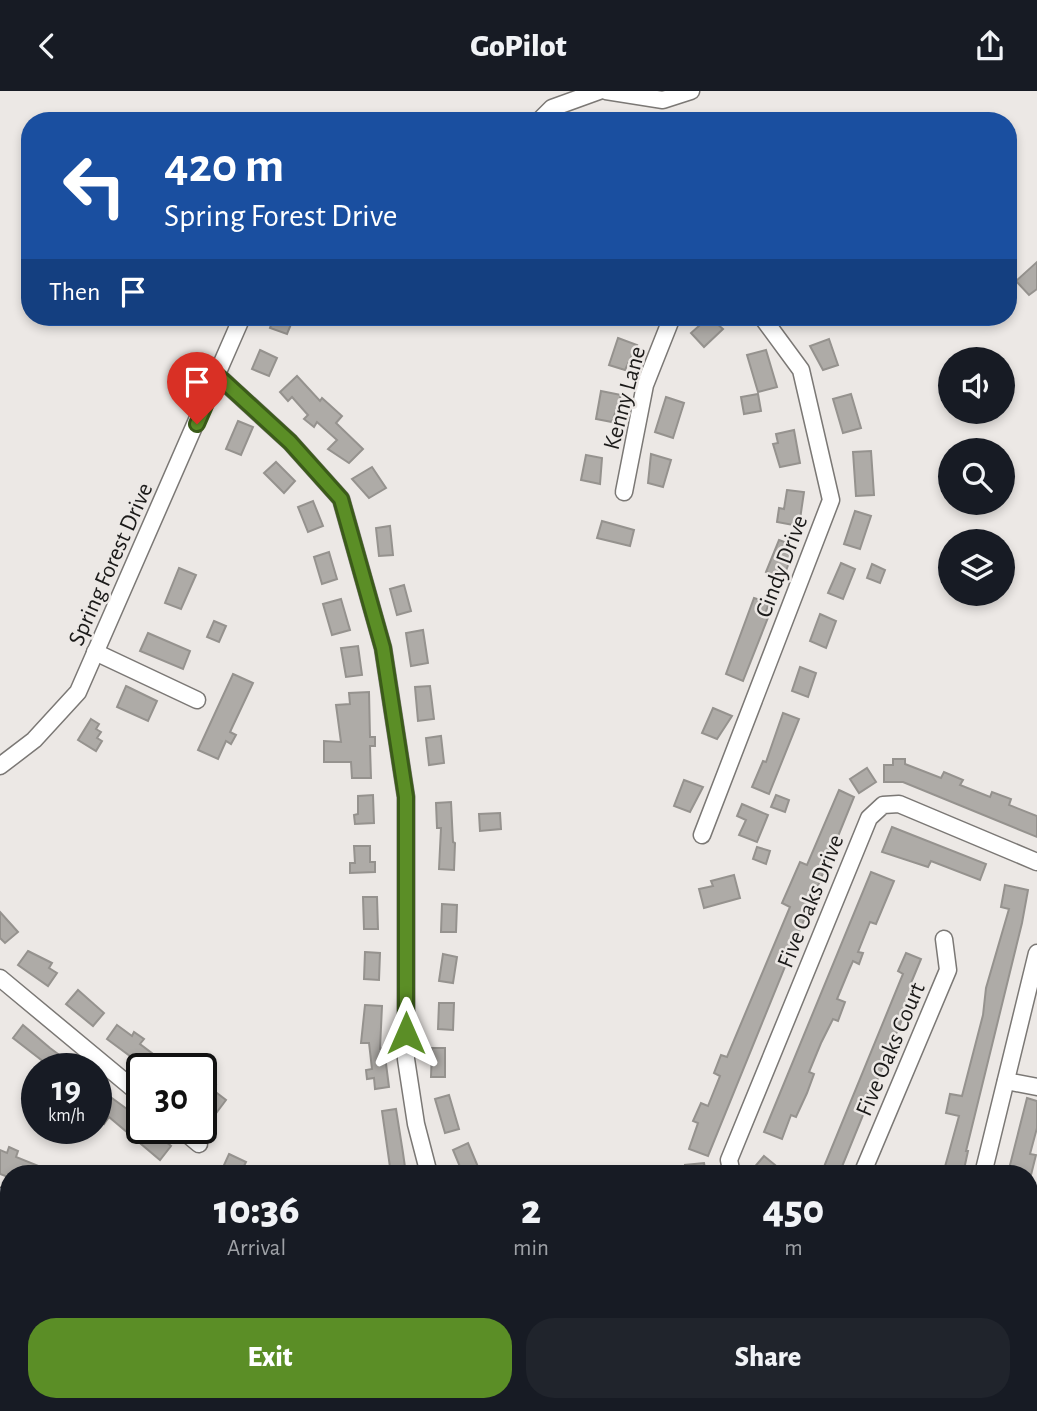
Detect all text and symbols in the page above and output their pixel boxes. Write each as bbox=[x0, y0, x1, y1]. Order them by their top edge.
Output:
icon: back bbox=[28, 27, 66, 65]
icon: share bbox=[971, 27, 1009, 65]
text: GoPilot bbox=[470, 30, 567, 62]
icon: left bbox=[49, 140, 140, 231]
text: 420 m bbox=[164, 142, 284, 191]
text: Spring Forest Drive bbox=[164, 200, 398, 232]
icon: arrive bbox=[114, 273, 152, 311]
text: Then bbox=[49, 279, 100, 305]
street label: Kenny Lane bbox=[600, 344, 650, 453]
map controls bbox=[938, 347, 1015, 606]
button: sound bbox=[938, 347, 1015, 424]
pin bbox=[167, 352, 227, 424]
icon: arrive bbox=[178, 363, 216, 401]
button: search bbox=[938, 438, 1015, 515]
street label: Spring Forest Drive bbox=[64, 479, 158, 649]
street label: Cindy Drive bbox=[752, 512, 812, 621]
button: layers bbox=[938, 529, 1015, 606]
street label: Five Oaks Drive bbox=[773, 831, 848, 971]
street label: Five Oaks Court bbox=[852, 979, 930, 1120]
position arrow bbox=[369, 996, 443, 1070]
speed limit sign: 30 bbox=[126, 1053, 217, 1144]
text: 19 bbox=[52, 1072, 81, 1107]
text: km/h bbox=[48, 1107, 85, 1125]
text: 10:36 bbox=[214, 1189, 299, 1231]
text: 2 bbox=[521, 1189, 541, 1231]
text: 450 bbox=[763, 1189, 824, 1231]
text: Arrival bbox=[227, 1237, 286, 1260]
text: min bbox=[513, 1237, 549, 1260]
text: m bbox=[784, 1237, 803, 1260]
button: Exit bbox=[28, 1318, 512, 1398]
button: Share bbox=[526, 1318, 1010, 1398]

